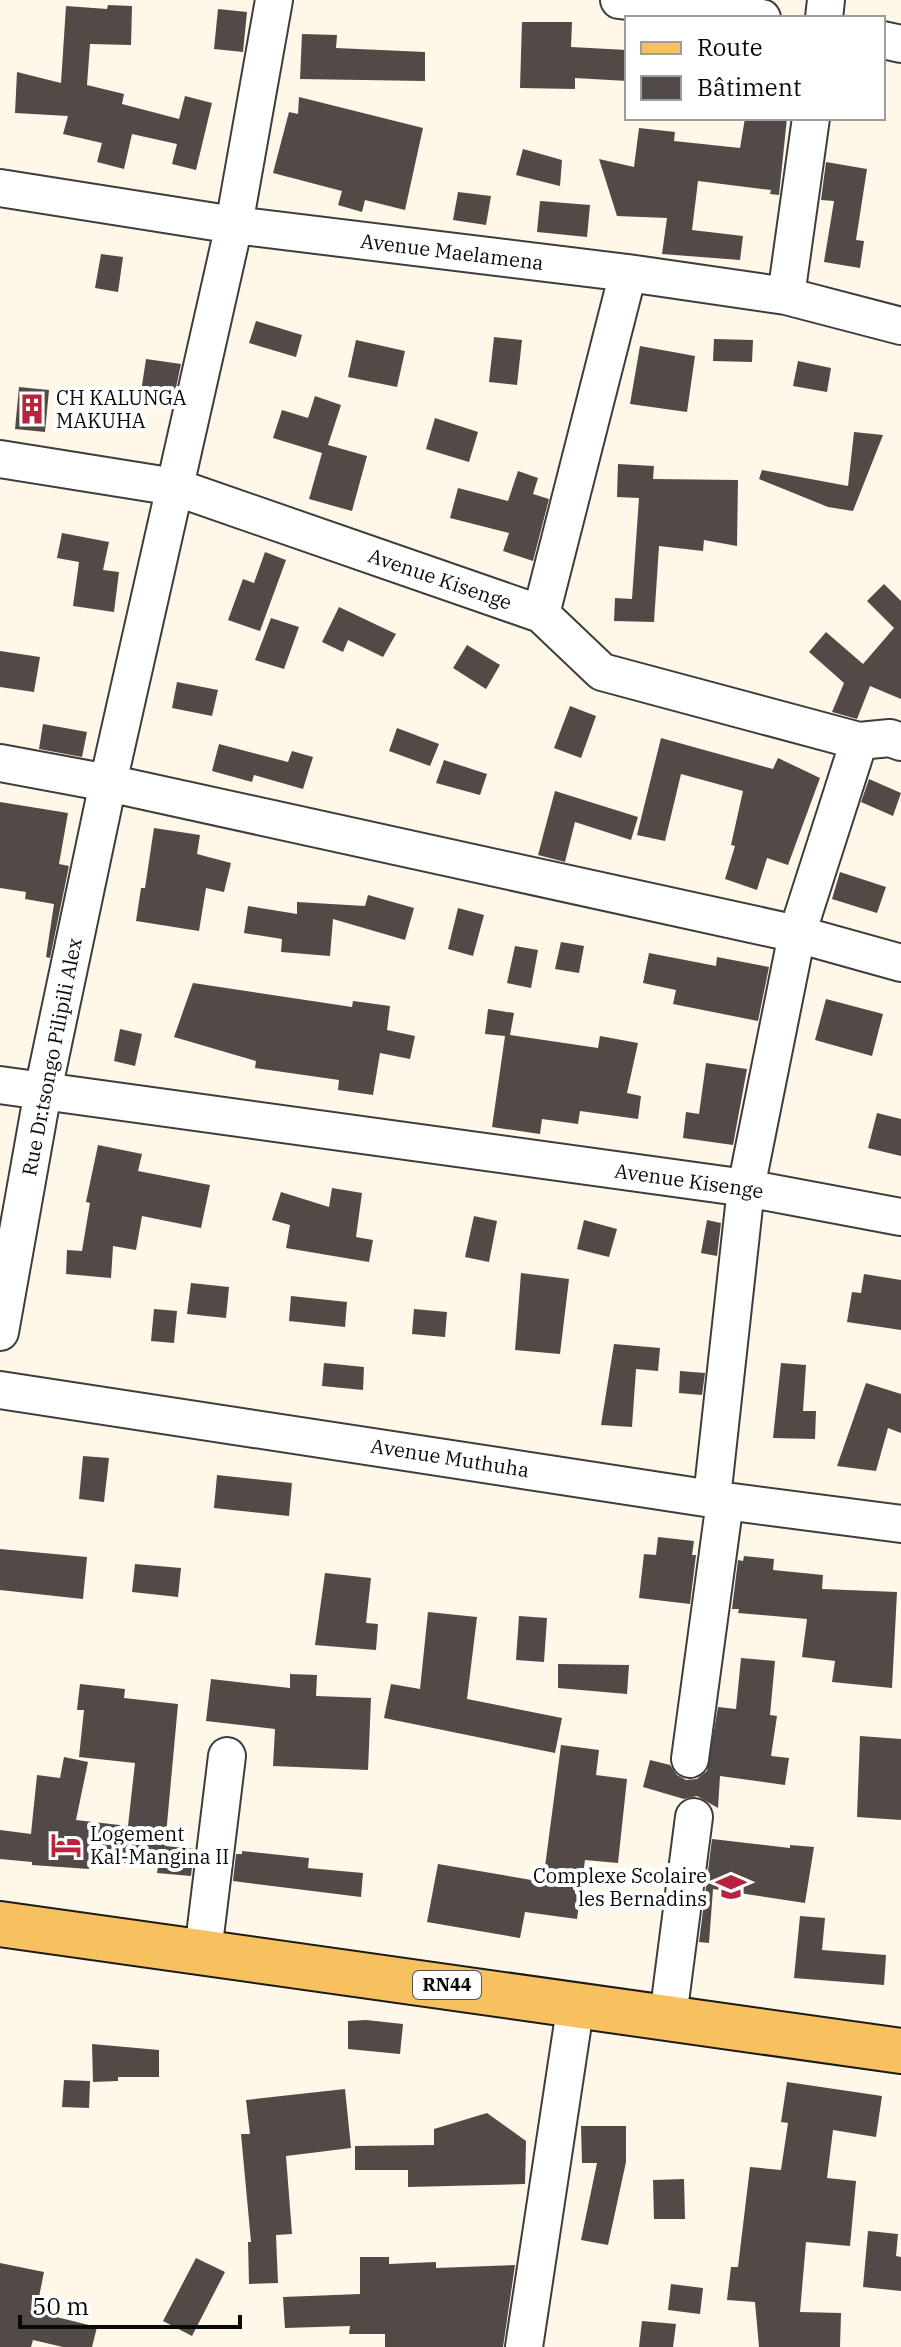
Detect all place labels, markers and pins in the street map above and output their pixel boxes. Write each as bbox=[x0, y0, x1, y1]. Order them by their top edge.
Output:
place label: CH KALUNGA MAKUHA bbox=[56, 384, 187, 434]
building icon: CH KALUNGA MAKUHA bbox=[15, 392, 49, 426]
place label: Logement Kal-Mangina II bbox=[90, 1820, 229, 1870]
hotel icon: Logement Kal-Mangina II bbox=[49, 1828, 83, 1862]
place label: Complexe Scolaire les Bernadins bbox=[533, 1862, 707, 1912]
school or university icon: Complexe Scolaire les Bernadins bbox=[714, 1870, 748, 1904]

